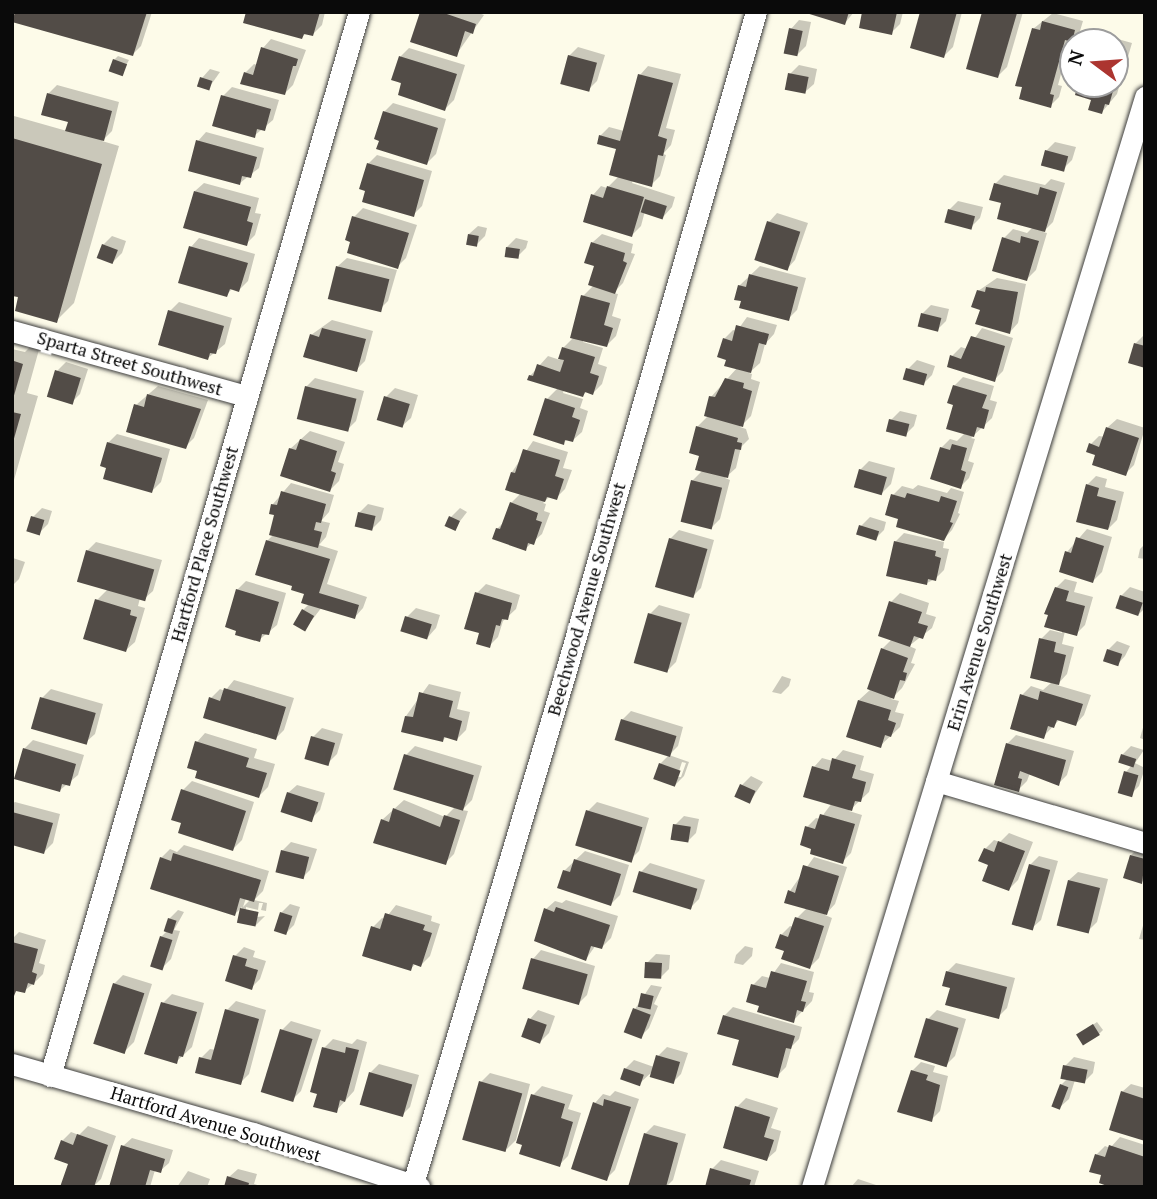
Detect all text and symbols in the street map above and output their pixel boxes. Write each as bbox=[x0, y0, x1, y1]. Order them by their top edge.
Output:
north arrow bbox=[1059, 28, 1129, 98]
text: N bbox=[1061, 47, 1089, 68]
street label: Sparta Street Southwest bbox=[35, 326, 225, 400]
street label: Hartford Place Southwest bbox=[166, 443, 242, 645]
street label: Beechwood Avenue Southwest bbox=[542, 480, 630, 718]
street label: Erin Avenue Southwest bbox=[942, 550, 1016, 734]
street label: Hartford Avenue Southwest bbox=[108, 1082, 324, 1166]

